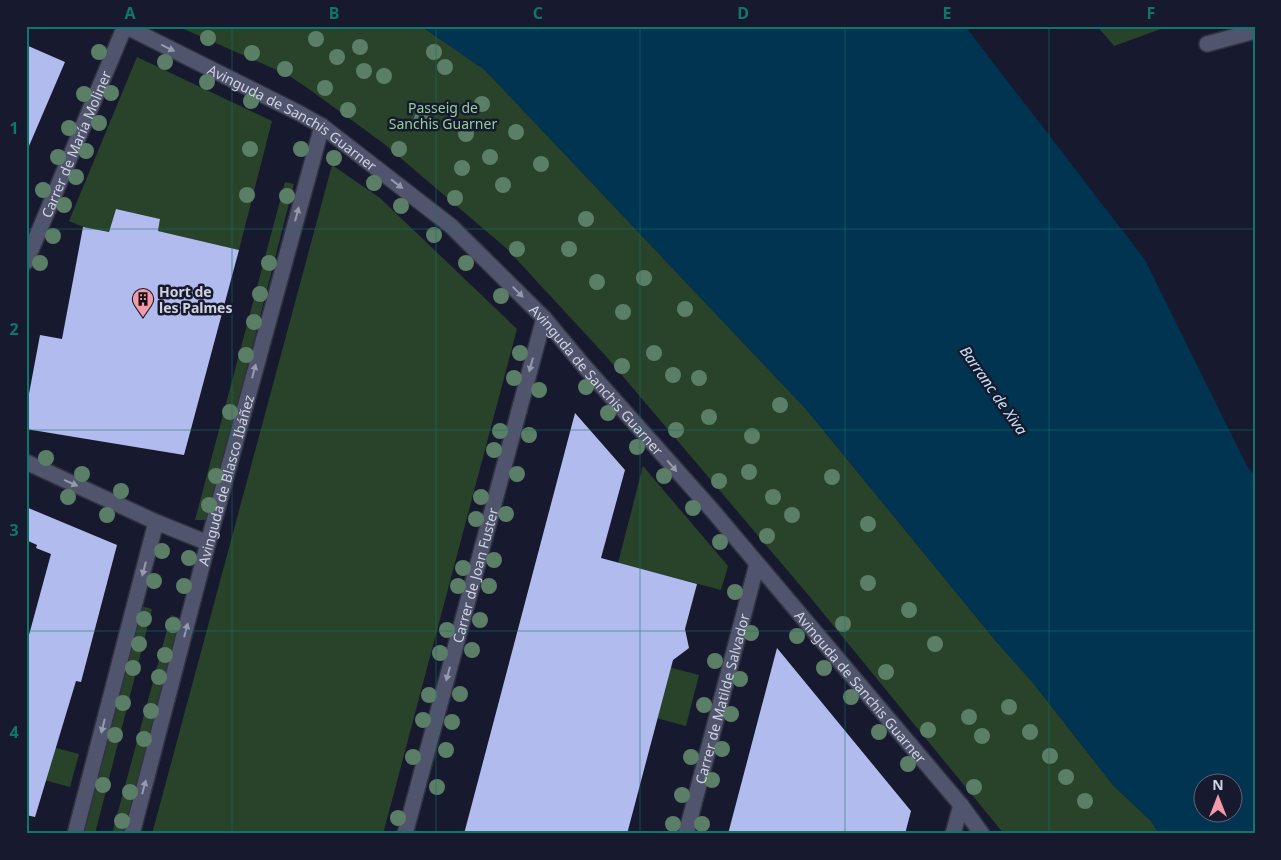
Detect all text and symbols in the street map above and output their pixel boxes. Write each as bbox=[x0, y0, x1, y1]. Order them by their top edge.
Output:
text: A bbox=[124, 2, 136, 24]
text: B bbox=[329, 2, 339, 24]
text: C bbox=[533, 2, 543, 24]
text: D bbox=[737, 2, 749, 24]
text: E bbox=[943, 2, 952, 24]
text: F bbox=[1147, 2, 1155, 24]
one-way arrow bbox=[161, 44, 175, 52]
street label: Avinguda de Sanchis Guarner bbox=[205, 59, 381, 175]
street label: Carrer de María Moliner bbox=[36, 67, 115, 220]
park label: Passeig de Sanchis Guarner bbox=[389, 98, 497, 133]
text: 1 bbox=[9, 117, 19, 139]
one-way arrow bbox=[390, 178, 403, 189]
one-way arrow bbox=[294, 207, 302, 222]
place label: Hort de les Palmes bbox=[159, 282, 233, 317]
one-way arrow bbox=[512, 286, 524, 298]
building icon: Hort de les Palmes bbox=[131, 287, 155, 318]
street label: Avinguda de Sanchis Guarner bbox=[526, 300, 668, 459]
text: 2 bbox=[9, 318, 19, 340]
water label: Barranc de Xiva bbox=[956, 341, 1032, 439]
one-way arrow bbox=[527, 358, 535, 373]
one-way arrow bbox=[251, 363, 259, 378]
street label: Avinguda de Blasco Ibáñez bbox=[193, 392, 258, 568]
one-way arrow bbox=[666, 460, 677, 472]
one-way arrow bbox=[64, 479, 78, 487]
street label: Carrer de Joan Fuster bbox=[447, 505, 502, 645]
text: 3 bbox=[9, 519, 19, 541]
one-way arrow bbox=[139, 561, 147, 576]
street label: Avinguda de Sanchis Guarner bbox=[791, 606, 931, 767]
street label: Carrer de Matilde Salvador bbox=[690, 611, 753, 786]
one-way arrow bbox=[182, 622, 190, 637]
one-way arrow bbox=[444, 667, 452, 682]
one-way arrow bbox=[99, 719, 107, 734]
text: 4 bbox=[9, 721, 19, 743]
north arrow bbox=[1194, 772, 1244, 822]
text: N bbox=[1212, 775, 1224, 794]
one-way arrow bbox=[140, 779, 148, 794]

